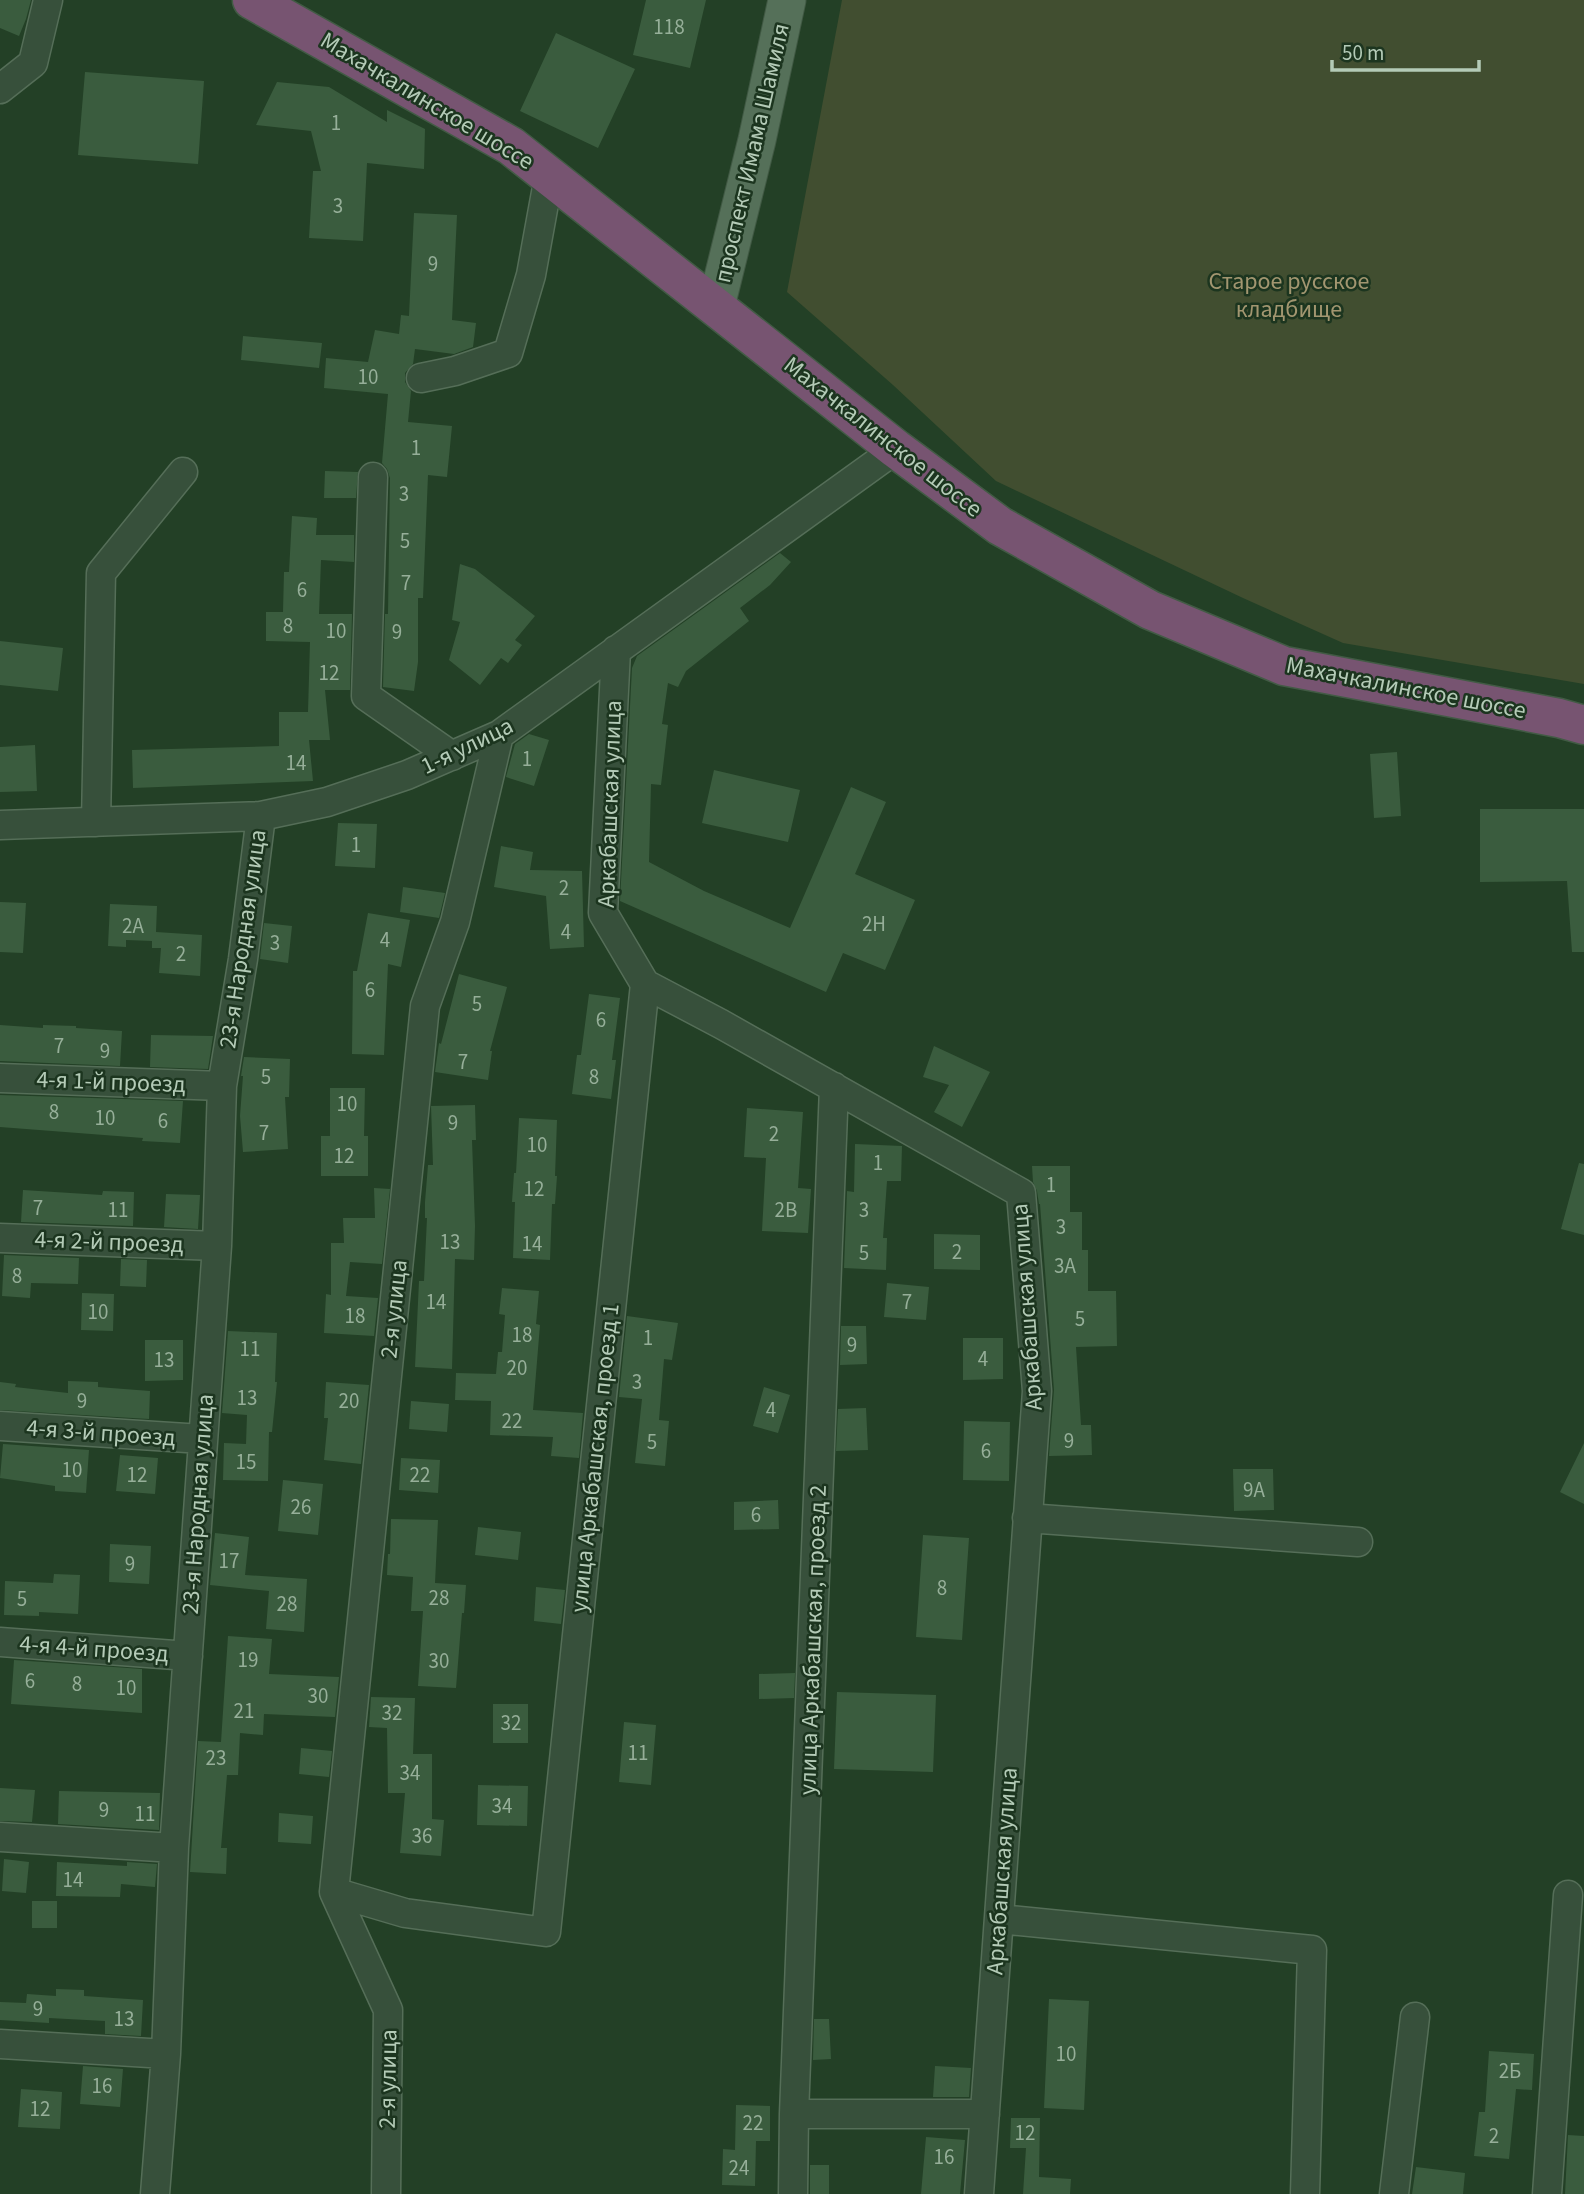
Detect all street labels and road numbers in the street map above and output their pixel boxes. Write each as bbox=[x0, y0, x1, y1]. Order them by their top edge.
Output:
street label: проспект Имама Шамиля bbox=[705, 20, 799, 286]
street label: Махачкалинское шоссе bbox=[313, 23, 541, 179]
street label: Махачкалинское шоссе bbox=[776, 348, 990, 526]
street label: Махачкалинское шоссе bbox=[1283, 648, 1529, 728]
street label: Аркабашская улица bbox=[589, 700, 631, 908]
street label: 1-я улица bbox=[415, 709, 519, 783]
street label: 23-я Народная улица bbox=[210, 827, 276, 1051]
street label: 4-я 1-й проезд bbox=[36, 1062, 186, 1102]
street label: Аркабашская улица bbox=[1002, 1202, 1052, 1412]
street label: 4-я 2-й проезд bbox=[34, 1222, 184, 1262]
street label: 2-я улица bbox=[371, 1258, 417, 1360]
street label: улица Аркабашская, проезд 1 bbox=[561, 1302, 629, 1614]
street label: 23-я Народная улица bbox=[173, 1393, 223, 1615]
street label: 4-я 3-й проезд bbox=[25, 1410, 177, 1456]
street label: улица Аркабашская, проезд 2 bbox=[790, 1484, 836, 1796]
street label: 4-я 4-й проезд bbox=[18, 1626, 170, 1672]
street label: Аркабашская улица bbox=[977, 1766, 1027, 1976]
street label: 2-я улица bbox=[370, 2029, 406, 2129]

